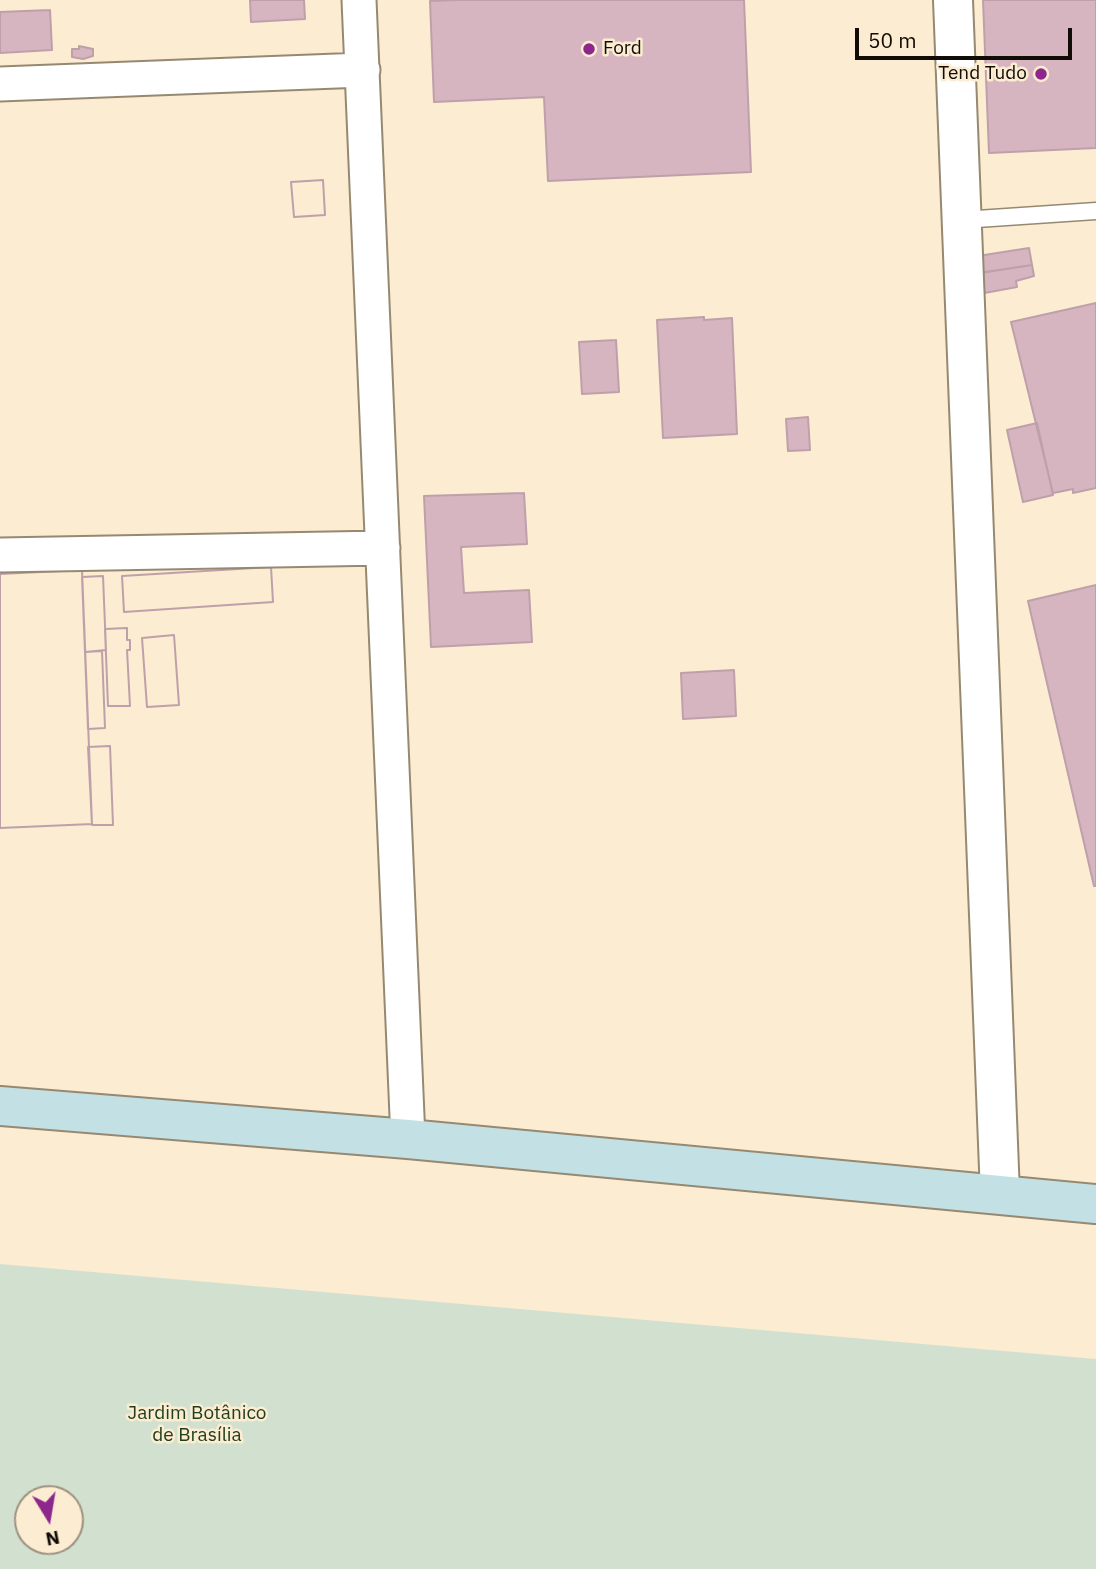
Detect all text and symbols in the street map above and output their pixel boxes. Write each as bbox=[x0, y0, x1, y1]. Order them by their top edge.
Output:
scale bar bbox=[858, 14, 1075, 58]
text: 50 m bbox=[868, 26, 917, 54]
place label: Ford bbox=[603, 38, 642, 60]
marker: Ford bbox=[581, 41, 597, 57]
place label: Tend Tudo bbox=[938, 63, 1027, 85]
marker: Tend Tudo bbox=[1033, 66, 1049, 82]
park label: Jardim Botânico de Brasília bbox=[127, 1403, 267, 1447]
north arrow bbox=[14, 1485, 84, 1555]
text: N bbox=[44, 1526, 62, 1552]

